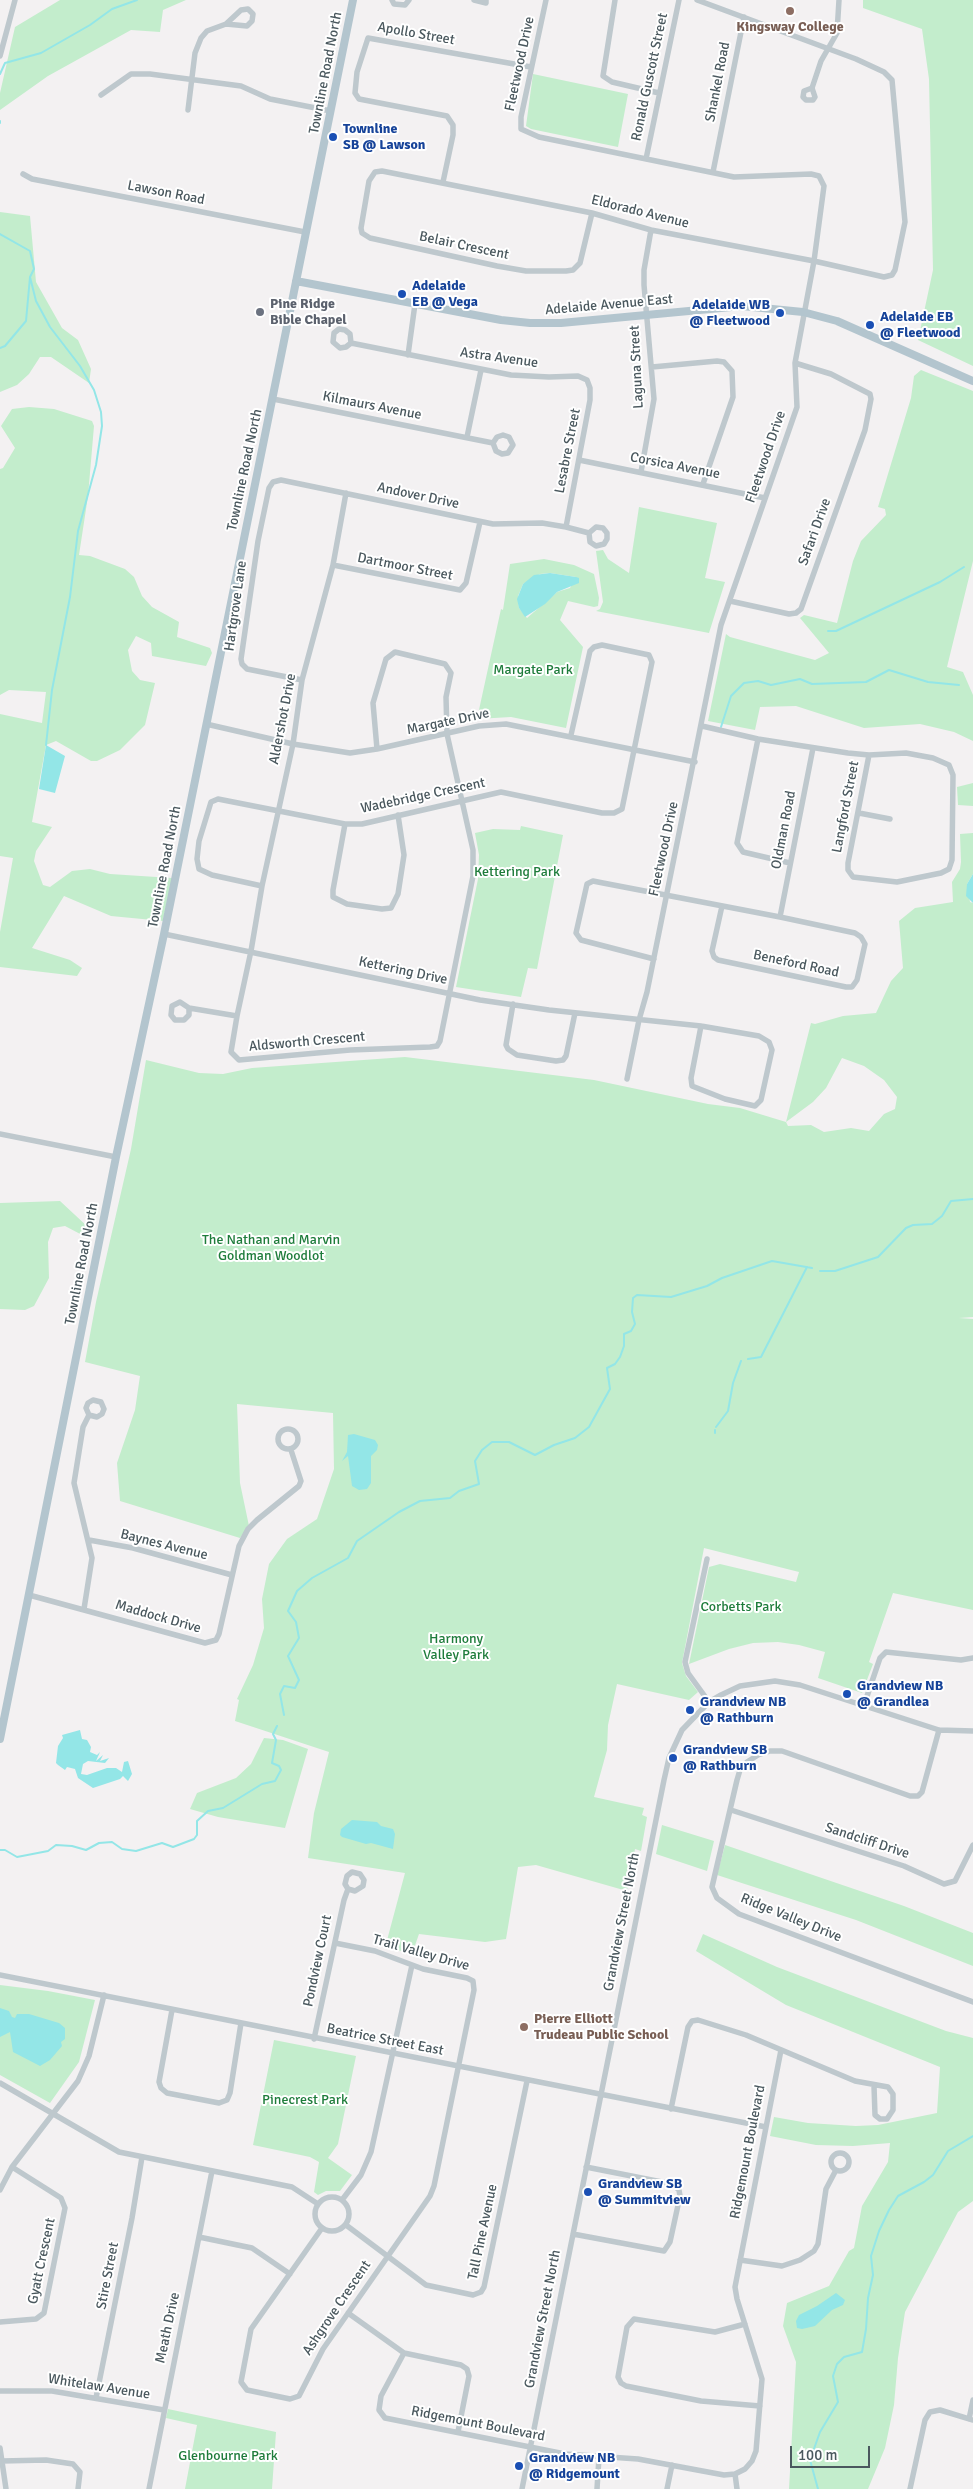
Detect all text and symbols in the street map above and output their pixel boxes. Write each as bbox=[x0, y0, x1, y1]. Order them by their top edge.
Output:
marker: Kingsway College bbox=[784, 5, 796, 17]
street label: Townline Road North bbox=[306, 11, 346, 135]
street label: Ronald Guscott Street bbox=[628, 11, 672, 143]
street label: Fleetwood Drive bbox=[502, 15, 538, 113]
street label: Apollo Street bbox=[376, 19, 456, 49]
place label: Kingsway College bbox=[736, 19, 844, 35]
street label: Shankel Road bbox=[702, 41, 734, 123]
place label: Townline SB @ Lawson bbox=[343, 121, 425, 154]
marker: Townline SB @ Lawson bbox=[327, 131, 339, 143]
street label: Lawson Road bbox=[126, 177, 206, 209]
street label: Eldorado Avenue bbox=[589, 192, 691, 232]
street label: Belair Crescent bbox=[418, 228, 510, 264]
place label: Adelaide EB @ Vega bbox=[412, 278, 478, 310]
marker: Adelaide EB @ Vega bbox=[396, 288, 408, 300]
street label: Adelaide Avenue East bbox=[544, 291, 674, 319]
place label: Pine Ridge Bible Chapel bbox=[270, 296, 347, 328]
place label: Adelaide WB @ Fleetwood bbox=[689, 297, 770, 330]
marker: Pine Ridge Bible Chapel bbox=[254, 306, 266, 318]
marker: Adelaide WB @ Fleetwood bbox=[774, 307, 786, 319]
place label: Adelaide EB @ Fleetwood bbox=[880, 309, 961, 342]
marker: Adelaide EB @ Fleetwood bbox=[864, 319, 876, 331]
street label: Laguna Street bbox=[626, 325, 648, 409]
street label: Astra Avenue bbox=[459, 344, 539, 372]
street label: Kilmaurs Avenue bbox=[321, 388, 423, 424]
street label: Lesabre Street bbox=[552, 407, 584, 495]
street label: Townline Road North bbox=[224, 408, 266, 532]
street label: Fleetwood Drive bbox=[742, 409, 790, 505]
street label: Corsica Avenue bbox=[629, 449, 721, 483]
street label: Andover Drive bbox=[375, 479, 461, 513]
street label: Safari Drive bbox=[795, 496, 835, 568]
street label: Dartmoor Street bbox=[356, 550, 454, 584]
street label: Hartgrove Lane bbox=[221, 560, 251, 652]
park label: Margate Park bbox=[493, 662, 573, 678]
street label: Aldershot Drive bbox=[266, 672, 300, 766]
street label: Margate Drive bbox=[405, 705, 491, 739]
street label: Langford Street bbox=[829, 760, 863, 854]
street label: Wadebridge Crescent bbox=[359, 775, 487, 817]
street label: Oldman Road bbox=[768, 789, 800, 871]
street label: Fleetwood Drive bbox=[646, 800, 682, 898]
street label: Townline Road North bbox=[145, 805, 185, 929]
park label: Kettering Park bbox=[474, 864, 560, 880]
street label: Beneford Road bbox=[751, 947, 841, 981]
street label: Kettering Drive bbox=[357, 953, 449, 989]
street label: Aldsworth Crescent bbox=[248, 1029, 366, 1055]
street label: Townline Road North bbox=[62, 1202, 102, 1326]
park label: The Nathan and Marvin Goldman Woodlot bbox=[202, 1232, 340, 1264]
street label: Baynes Avenue bbox=[119, 1526, 209, 1564]
street label: Maddock Drive bbox=[113, 1597, 203, 1637]
park label: Corbetts Park bbox=[700, 1599, 782, 1615]
park label: Harmony Valley Park bbox=[423, 1631, 489, 1664]
place label: Grandview NB @ Grandlea bbox=[857, 1678, 943, 1710]
marker: Grandview NB @ Grandlea bbox=[841, 1688, 853, 1700]
place label: Grandview NB @ Rathburn bbox=[700, 1694, 786, 1726]
marker: Grandview NB @ Rathburn bbox=[684, 1704, 696, 1716]
place label: Grandview SB @ Rathburn bbox=[683, 1742, 767, 1774]
marker: Grandview SB @ Rathburn bbox=[667, 1752, 679, 1764]
street label: Sandcliff Drive bbox=[823, 1819, 911, 1863]
street label: Grandview Street North bbox=[600, 1851, 644, 1993]
street label: Ridge Valley Drive bbox=[738, 1890, 844, 1946]
street label: Pondview Court bbox=[300, 1914, 336, 2008]
street label: Trail Valley Drive bbox=[371, 1931, 471, 1975]
place label: Pierre Elliott Trudeau Public School bbox=[534, 2011, 669, 2044]
street label: Beatrice Street East bbox=[325, 2020, 445, 2060]
marker: Pierre Elliott Trudeau Public School bbox=[518, 2021, 530, 2033]
street label: Ridgemount Boulevard bbox=[727, 2084, 769, 2220]
park label: Pinecrest Park bbox=[262, 2092, 348, 2108]
place label: Grandview SB @ Summitview bbox=[598, 2176, 691, 2208]
street label: Tall Pine Avenue bbox=[465, 2183, 501, 2281]
marker: Grandview SB @ Summitview bbox=[582, 2186, 594, 2198]
street label: Gyatt Crescent bbox=[25, 2216, 59, 2306]
street label: Stire Street bbox=[93, 2241, 123, 2311]
street label: Grandview Street North bbox=[521, 2248, 565, 2390]
street label: Ashgrove Crescent bbox=[299, 2257, 375, 2359]
street label: Meath Drive bbox=[152, 2291, 184, 2365]
street label: Whitelaw Avenue bbox=[47, 2371, 151, 2403]
street label: Ridgemount Boulevard bbox=[410, 2403, 546, 2445]
scale bar bbox=[793, 2436, 873, 2468]
text: 100 m bbox=[798, 2446, 838, 2464]
park label: Glenbourne Park bbox=[178, 2448, 278, 2464]
place label: Grandview NB @ Ridgemount bbox=[529, 2450, 620, 2482]
marker: Grandview NB @ Ridgemount bbox=[513, 2460, 525, 2472]

